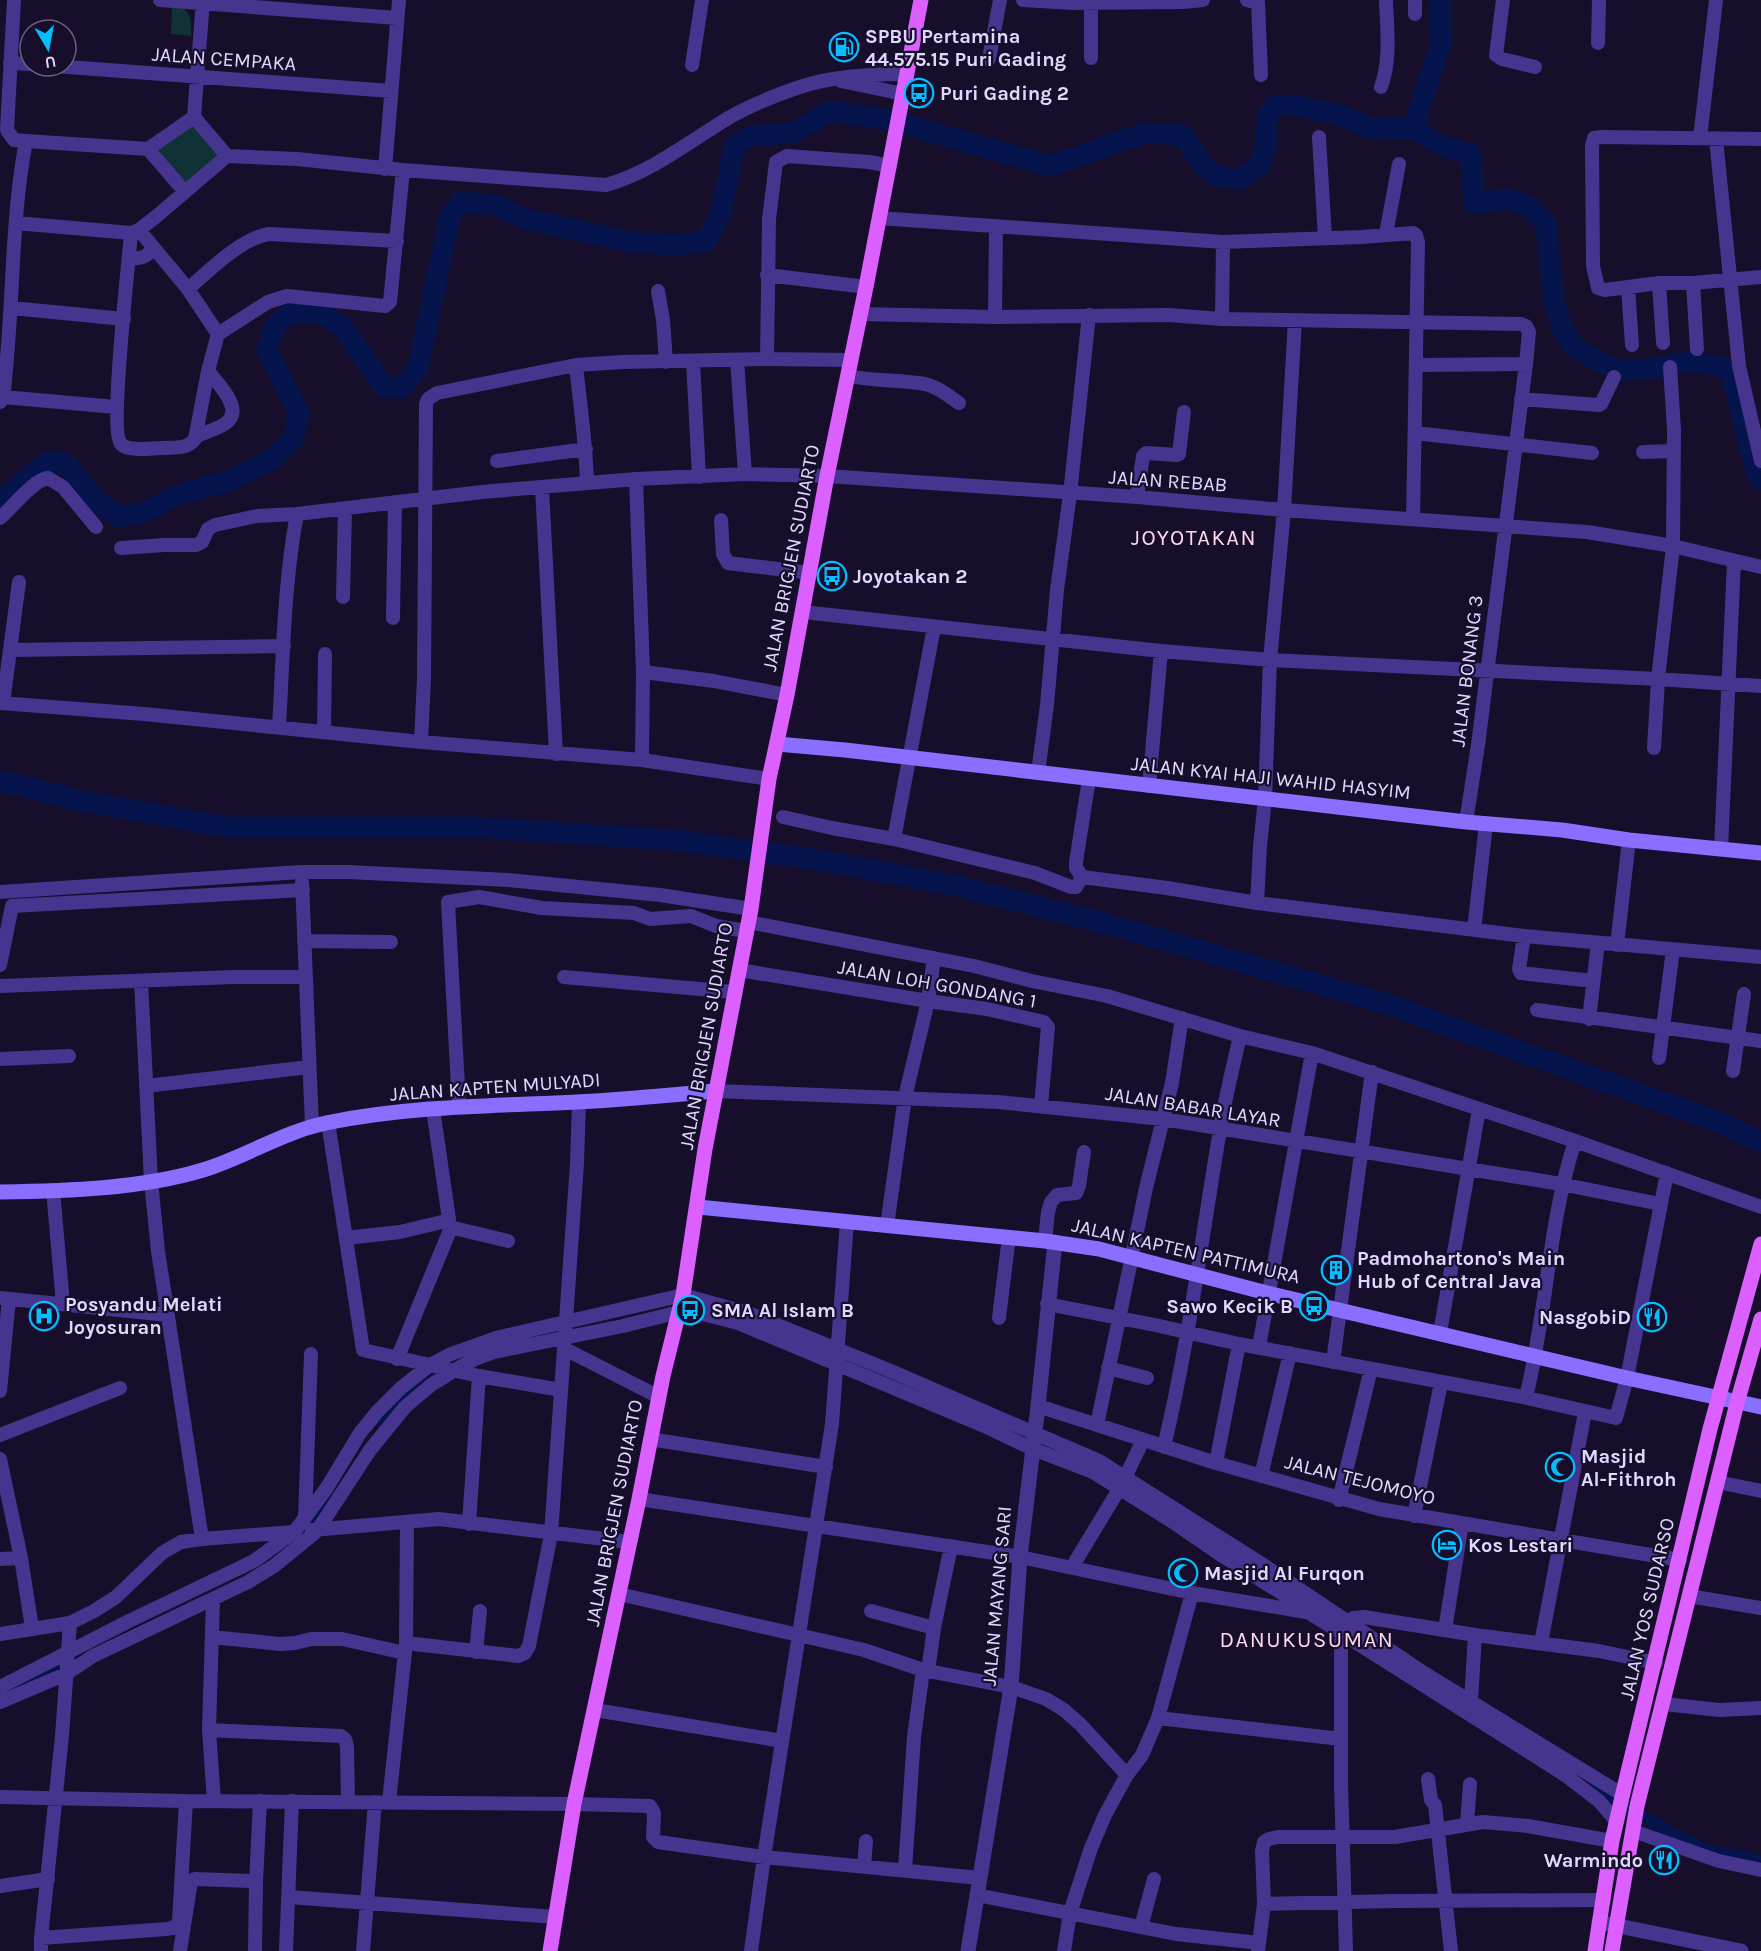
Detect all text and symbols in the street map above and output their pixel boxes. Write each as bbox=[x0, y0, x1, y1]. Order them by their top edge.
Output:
north arrow bbox=[18, 18, 78, 78]
place label: SPBU Pertamina 44.575.15 Puri Gading bbox=[865, 25, 1067, 71]
fuel station icon: SPBU Pertamina 44.575.15 Puri Gading bbox=[828, 31, 860, 63]
street label: JALAN CEMPAKA bbox=[151, 42, 297, 76]
text: U bbox=[43, 52, 58, 73]
bus stop icon: Puri Gading 2 bbox=[903, 77, 935, 109]
place label: Puri Gading 2 bbox=[940, 82, 1069, 105]
street label: JALAN BRIGJEN SUDIARTO bbox=[758, 443, 824, 673]
street label: JALAN REBAB bbox=[1108, 465, 1228, 497]
district label: JOYOTAKAN bbox=[1131, 525, 1257, 551]
bus stop icon: Joyotakan 2 bbox=[816, 560, 848, 592]
place label: Joyotakan 2 bbox=[853, 565, 967, 588]
street label: JALAN BONANG 3 bbox=[1446, 594, 1488, 748]
street label: JALAN KYAI HAJI WAHID HASYIM bbox=[1130, 752, 1412, 804]
street label: JALAN BRIGJEN SUDIARTO bbox=[675, 921, 737, 1151]
street label: JALAN LOH GONDANG 1 bbox=[836, 955, 1038, 1013]
street label: JALAN KAPTEN MULYADI bbox=[389, 1068, 601, 1106]
street label: JALAN BABAR LAYAR bbox=[1104, 1082, 1282, 1132]
street label: JALAN KAPTEN PATTIMURA bbox=[1070, 1214, 1302, 1288]
place label: Padmohartono's Main Hub of Central Java bbox=[1357, 1247, 1565, 1293]
building icon: Padmohartono's Main Hub of Central Java bbox=[1320, 1254, 1352, 1286]
bus stop icon: Sawo Kecik B bbox=[1298, 1290, 1330, 1322]
place label: Posyandu Melati Joyosuran bbox=[65, 1293, 223, 1339]
bus stop icon: SMA Al Islam B bbox=[674, 1294, 706, 1326]
place label: Sawo Kecik B bbox=[1166, 1295, 1293, 1318]
place label: SMA Al Islam B bbox=[711, 1299, 854, 1322]
hospital icon: Posyandu Melati Joyosuran bbox=[28, 1300, 60, 1332]
restaurant icon: NasgobiD bbox=[1636, 1301, 1668, 1333]
place label: NasgobiD bbox=[1539, 1306, 1631, 1329]
street label: JALAN BRIGJEN SUDIARTO bbox=[581, 1398, 647, 1628]
place label: Masjid Al-Fithroh bbox=[1581, 1445, 1677, 1491]
street label: JALAN TEJOMOYO bbox=[1282, 1450, 1438, 1510]
mosque icon: Masjid Al-Fithroh bbox=[1544, 1451, 1576, 1483]
street label: JALAN MAYANG SARI bbox=[978, 1505, 1016, 1687]
street label: JALAN YOS SUDARSO bbox=[1615, 1516, 1679, 1702]
hotel icon: Kos Lestari bbox=[1431, 1529, 1463, 1561]
place label: Kos Lestari bbox=[1468, 1534, 1573, 1557]
mosque icon: Masjid Al Furqon bbox=[1167, 1557, 1199, 1589]
place label: Masjid Al Furqon bbox=[1204, 1562, 1365, 1585]
district label: DANUKUSUMAN bbox=[1220, 1627, 1394, 1653]
restaurant icon: Warmindo bbox=[1648, 1844, 1680, 1876]
place label: Warmindo bbox=[1544, 1849, 1643, 1872]

